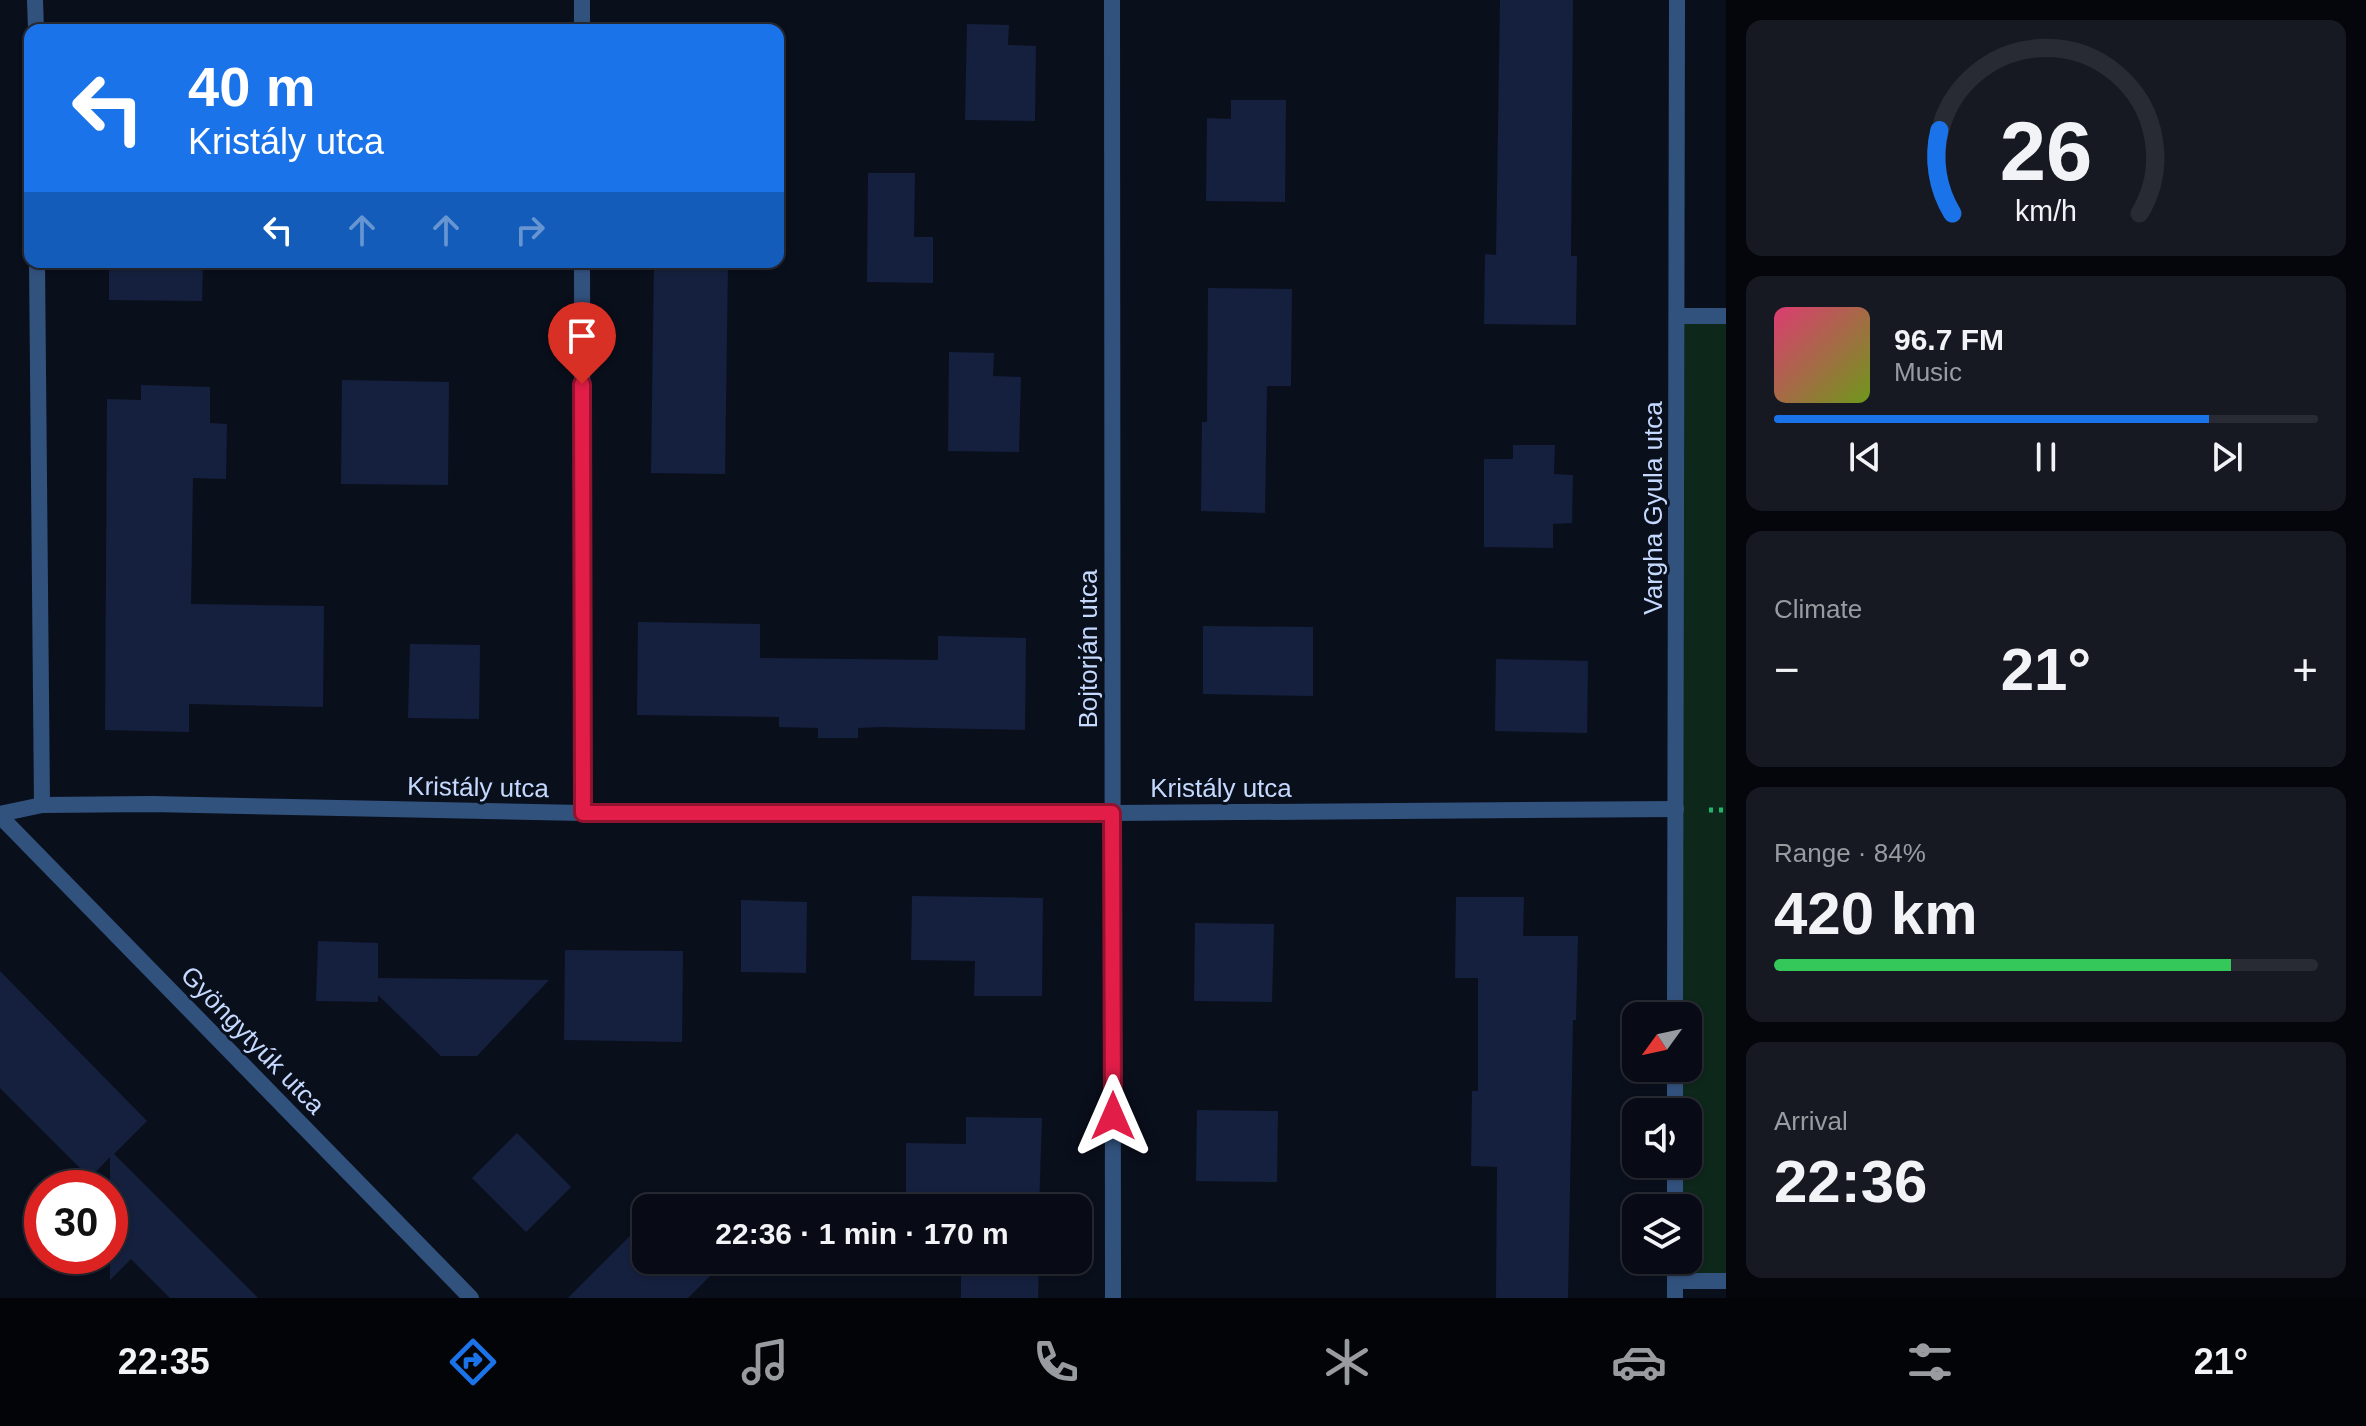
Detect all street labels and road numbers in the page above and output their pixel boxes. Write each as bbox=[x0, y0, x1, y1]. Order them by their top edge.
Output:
street label: Vargha Gyula utca bbox=[1638, 401, 1668, 615]
street label: Bojtorján utca bbox=[1073, 569, 1103, 728]
street label: Kristály utca bbox=[407, 771, 550, 803]
street label: Kristály utca bbox=[1150, 773, 1292, 803]
street label: Gyöngytyúk utca bbox=[175, 960, 331, 1120]

